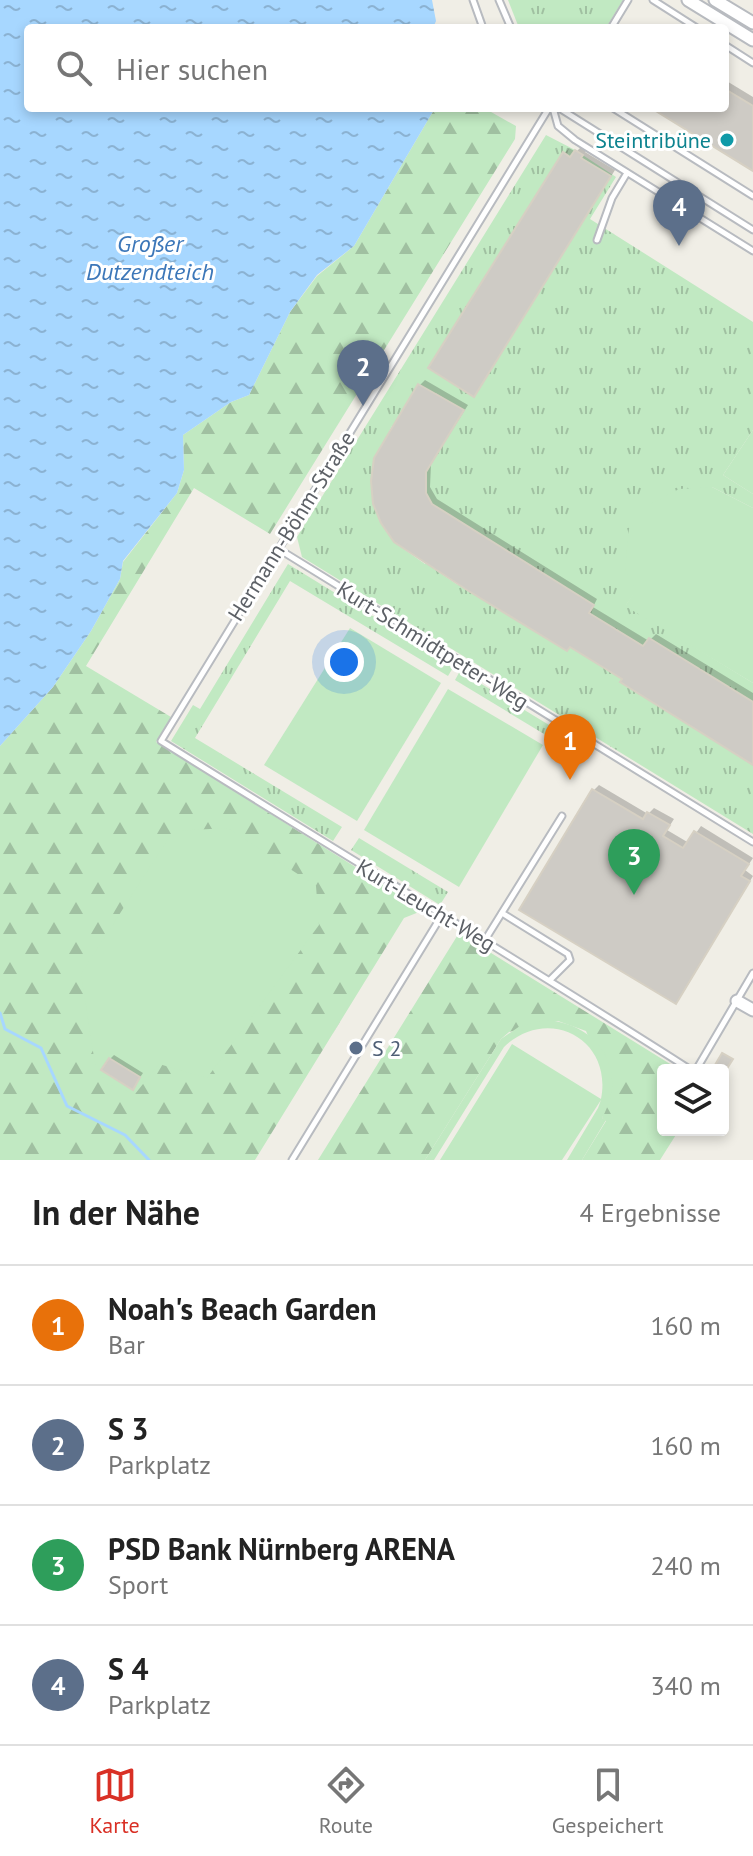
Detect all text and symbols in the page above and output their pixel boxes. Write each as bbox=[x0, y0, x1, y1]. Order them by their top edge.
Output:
search box bbox=[24, 24, 729, 112]
icon: search bbox=[52, 46, 96, 90]
text: Hier suchen bbox=[116, 49, 268, 88]
place label: Steintribüne bbox=[595, 126, 711, 154]
marker: Steintribüne bbox=[718, 131, 736, 149]
pin: 4 bbox=[653, 180, 705, 246]
water label: Großer Dutzendteich bbox=[86, 228, 214, 287]
pin: 2 bbox=[337, 340, 389, 406]
street label: Hermann-Böhm-Straße bbox=[221, 426, 361, 626]
street label: Kurt-Schmidtpeter-Weg bbox=[332, 575, 534, 715]
your location bbox=[324, 642, 364, 682]
pin: 1 bbox=[544, 714, 596, 780]
pin: 3 bbox=[608, 829, 660, 895]
street label: Kurt-Leucht-Weg bbox=[351, 853, 501, 957]
place label: S 2 bbox=[372, 1034, 402, 1062]
marker: S 2 bbox=[347, 1039, 365, 1057]
map controls bbox=[657, 1064, 729, 1136]
button: layers bbox=[657, 1064, 729, 1136]
text: In der Nähe bbox=[32, 1190, 200, 1234]
text: 4 Ergebnisse bbox=[580, 1196, 721, 1229]
text: Noah's Beach Garden bbox=[108, 1289, 377, 1328]
text: 1 bbox=[51, 1309, 65, 1342]
text: 160 m bbox=[650, 1309, 721, 1342]
text: Bar bbox=[108, 1328, 145, 1361]
text: S 3 bbox=[108, 1409, 149, 1448]
text: 2 bbox=[51, 1429, 65, 1462]
text: 160 m bbox=[650, 1429, 721, 1462]
text: Parkplatz bbox=[108, 1448, 211, 1481]
text: PSD Bank Nürnberg ARENA bbox=[108, 1529, 455, 1568]
text: 3 bbox=[51, 1549, 65, 1582]
text: 240 m bbox=[650, 1549, 721, 1582]
text: Sport bbox=[108, 1568, 168, 1601]
text: S 4 bbox=[108, 1649, 149, 1688]
text: 4 bbox=[51, 1669, 65, 1702]
text: 340 m bbox=[650, 1669, 721, 1702]
text: Parkplatz bbox=[108, 1688, 211, 1721]
tab: Karte bbox=[90, 1763, 140, 1839]
tab: Route bbox=[319, 1763, 373, 1839]
tab: Gespeichert bbox=[552, 1763, 663, 1839]

